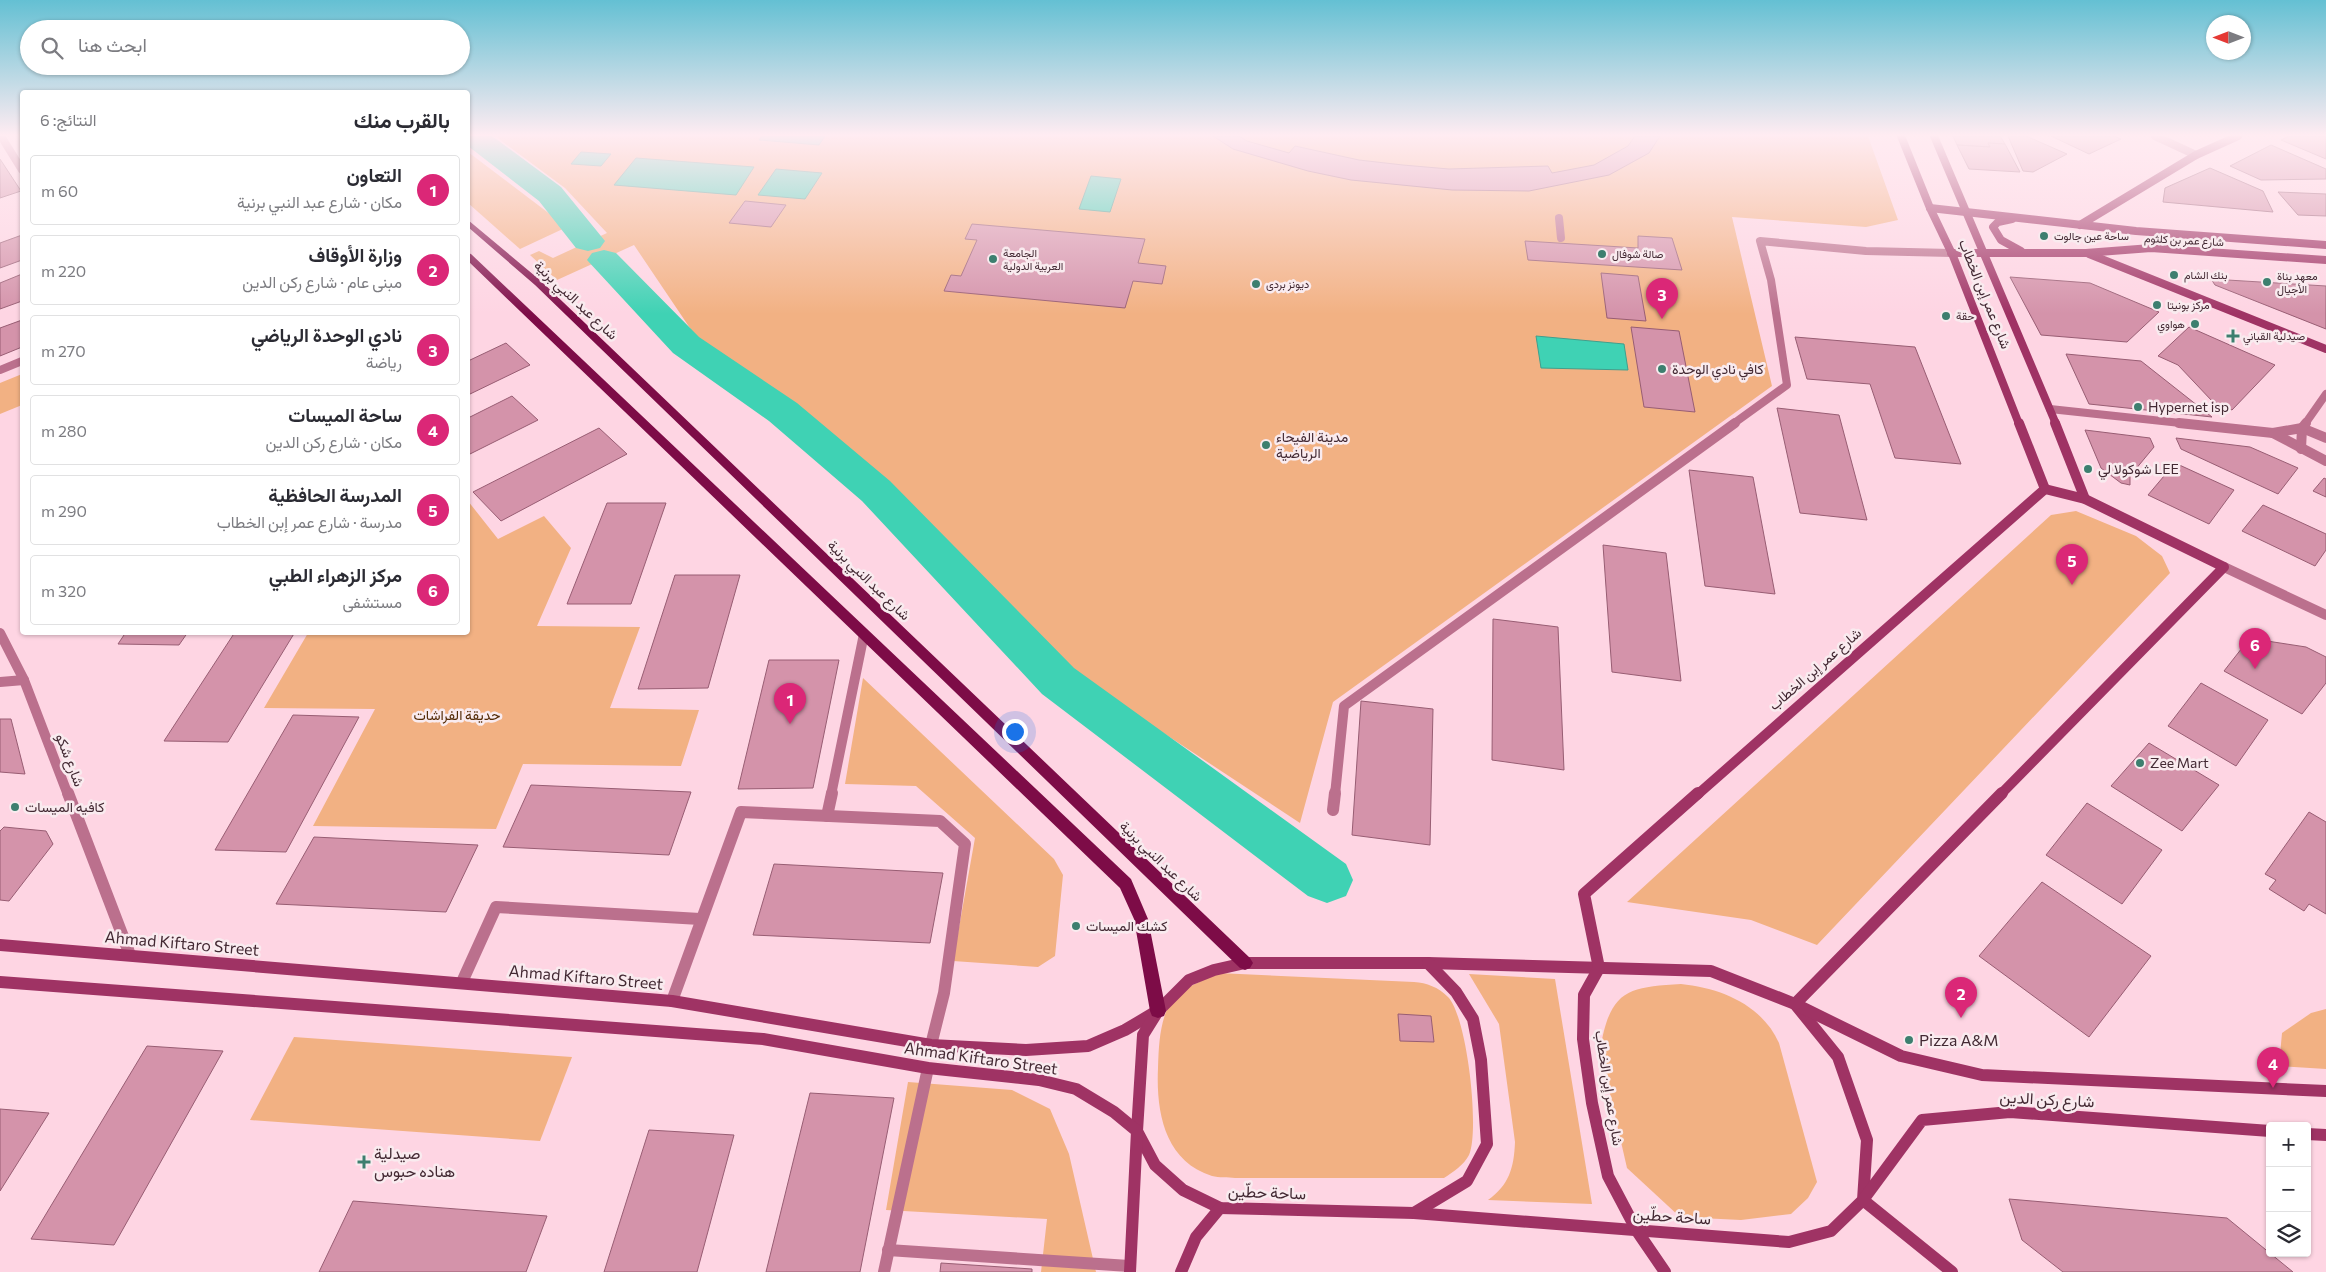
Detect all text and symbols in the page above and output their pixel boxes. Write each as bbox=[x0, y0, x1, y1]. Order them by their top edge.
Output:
north arrow bbox=[2206, 15, 2251, 60]
search box bbox=[20, 20, 470, 75]
text: ابحث هنا bbox=[78, 33, 147, 56]
icon: search bbox=[38, 34, 66, 62]
text: بالقرب منك bbox=[354, 107, 450, 132]
text: النتائج: 6 bbox=[40, 110, 97, 129]
text: التعاون bbox=[346, 163, 402, 186]
text: 60 m bbox=[41, 181, 78, 200]
text: 1 bbox=[429, 181, 437, 200]
text: مكان · شارع عبد النبي برنية bbox=[237, 192, 402, 211]
place label: ساحة عين جالوت bbox=[2054, 229, 2129, 243]
marker: ساحة عين جالوت bbox=[2038, 230, 2050, 242]
street label: شارع عمر بن كلثوم bbox=[2144, 231, 2224, 250]
street label: شارع عمر إبن الخطاب bbox=[1953, 237, 2015, 352]
text: وزارة الأوقاف bbox=[308, 243, 402, 266]
place label: الجامعة العربية الدولية bbox=[1003, 246, 1063, 273]
place label: صالة شوفال bbox=[1612, 247, 1664, 261]
marker: صالة شوفال bbox=[1596, 248, 1608, 260]
marker: الجامعة العربية الدولية bbox=[987, 253, 999, 265]
street label: شارع عبد النبي برنية bbox=[528, 257, 622, 346]
text: 220 m bbox=[41, 261, 86, 280]
text: 2 bbox=[428, 261, 438, 280]
place label: بنك الشام bbox=[2184, 268, 2228, 283]
marker: بنك الشام bbox=[2168, 269, 2180, 281]
place label: معهد بناة الأجيال bbox=[2277, 269, 2318, 296]
text: مبنى عام · شارع ركن الدين bbox=[242, 272, 402, 291]
marker: معهد بناة الأجيال bbox=[2261, 276, 2273, 288]
place label: ديونز بردى bbox=[1266, 277, 1309, 291]
marker: ديونز بردى bbox=[1250, 278, 1262, 290]
pin: 3 bbox=[1646, 278, 1678, 319]
place label: مركز بونيتا bbox=[2167, 298, 2210, 312]
marker: مركز بونيتا bbox=[2151, 299, 2163, 311]
place label: حقة bbox=[1956, 309, 1975, 322]
marker: حقة bbox=[1940, 310, 1952, 322]
place label: هواوي bbox=[2157, 317, 2185, 334]
marker: هواوي bbox=[2189, 318, 2201, 330]
text: نادي الوحدة الرياضي bbox=[251, 323, 402, 346]
place label: صيدلية القباني bbox=[2243, 329, 2305, 346]
marker: صيدلية القباني bbox=[2227, 330, 2239, 342]
text: 270 m bbox=[41, 341, 86, 360]
text: 3 bbox=[428, 341, 438, 360]
text: رياضة bbox=[366, 352, 402, 371]
place label: كافي نادي الوحدة bbox=[1672, 360, 1764, 381]
marker: كافي نادي الوحدة bbox=[1656, 363, 1668, 375]
place label: Hypernet isp bbox=[2148, 398, 2229, 415]
marker: Hypernet isp bbox=[2132, 401, 2144, 413]
text: ساحة الميسات bbox=[288, 403, 402, 426]
text: 280 m bbox=[41, 421, 87, 440]
text: 4 bbox=[428, 421, 438, 440]
place label: مدينة الفيحاء الرياضية bbox=[1276, 428, 1348, 462]
text: مكان · شارع ركن الدين bbox=[266, 432, 402, 451]
marker: مدينة الفيحاء الرياضية bbox=[1260, 439, 1272, 451]
place label: شوكولا لي LEE bbox=[2098, 460, 2179, 481]
marker: شوكولا لي LEE bbox=[2082, 463, 2094, 475]
text: المدرسة الحافظية bbox=[268, 483, 402, 506]
text: 290 m bbox=[41, 501, 87, 520]
text: 5 bbox=[428, 501, 438, 520]
text: مدرسة · شارع عمر إبن الخطاب bbox=[217, 512, 402, 531]
street label: شارع عبد النبي برنية bbox=[822, 536, 914, 626]
pin: 5 bbox=[2056, 544, 2088, 585]
text: مركز الزهراء الطبي bbox=[269, 563, 402, 586]
text: 320 m bbox=[41, 581, 86, 600]
text: 6 bbox=[428, 581, 438, 600]
text: مستشفى bbox=[342, 592, 402, 611]
street label: شارع عمر إبن الخطاب bbox=[1765, 624, 1866, 716]
pin: 6 bbox=[2239, 628, 2271, 669]
pin: 1 bbox=[774, 683, 806, 724]
park label: حديقة الفراشات bbox=[414, 706, 500, 724]
your location bbox=[1002, 719, 1028, 745]
street label: شارع شكو bbox=[50, 731, 88, 790]
place label: Zee Mart bbox=[2150, 754, 2209, 771]
marker: Zee Mart bbox=[2134, 757, 2146, 769]
place label: كافيه الميسات bbox=[25, 798, 104, 815]
marker: كافيه الميسات bbox=[9, 801, 21, 813]
street label: شارع عبد النبي برنية bbox=[1114, 817, 1206, 907]
place label: كشك الميسات bbox=[1086, 917, 1168, 934]
marker: كشك الميسات bbox=[1070, 920, 1082, 932]
street label: Ahmad Kiftaro Street bbox=[104, 926, 260, 959]
street label: Ahmad Kiftaro Street bbox=[508, 960, 664, 993]
pin: 2 bbox=[1945, 977, 1977, 1018]
street label: شارع عمر إبن الخطاب bbox=[1589, 1029, 1627, 1147]
place label: Pizza A&M bbox=[1919, 1030, 1999, 1049]
marker: Pizza A&M bbox=[1903, 1034, 1915, 1046]
street label: Ahmad Kiftaro Street bbox=[903, 1037, 1060, 1078]
pin: 4 bbox=[2257, 1047, 2289, 1088]
street label: شارع ركن الدين bbox=[1999, 1087, 2095, 1113]
map controls bbox=[2266, 1122, 2311, 1257]
button: + bbox=[2266, 1122, 2311, 1167]
place label: صيدلية هناده حبوس bbox=[374, 1143, 455, 1182]
marker: صيدلية هناده حبوس bbox=[358, 1156, 370, 1168]
button: − bbox=[2266, 1167, 2311, 1212]
street label: ساحة حطّين bbox=[1227, 1181, 1306, 1204]
street label: ساحة حطّين bbox=[1632, 1203, 1712, 1230]
button: layers bbox=[2266, 1212, 2311, 1257]

